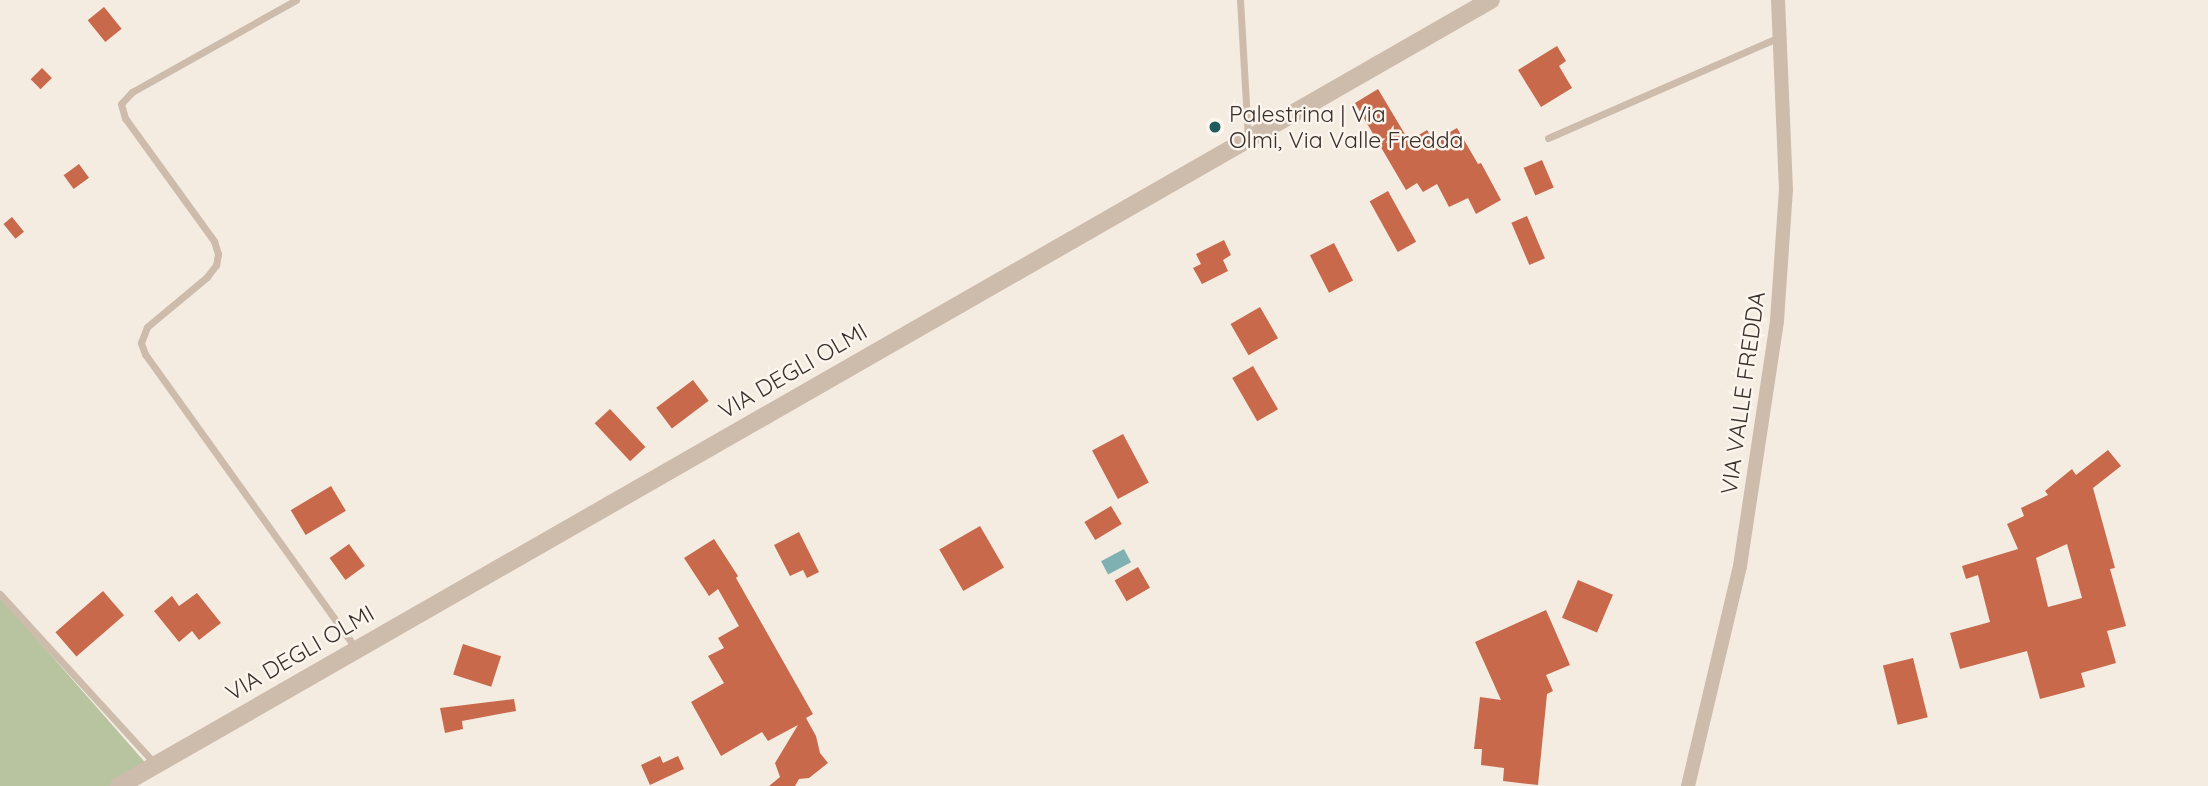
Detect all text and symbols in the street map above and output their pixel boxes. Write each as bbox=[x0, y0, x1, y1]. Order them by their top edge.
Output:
place label: Palestrina | Via Olmi, Via Valle Fredda bbox=[1229, 100, 1464, 154]
marker: Palestrina | Via Olmi, Via Valle Fredda bbox=[1207, 119, 1223, 135]
street label: VIA VALLE FREDDA bbox=[1715, 290, 1771, 496]
street label: VIA DEGLI OLMI bbox=[714, 317, 872, 425]
street label: VIA DEGLI OLMI bbox=[221, 599, 379, 707]

